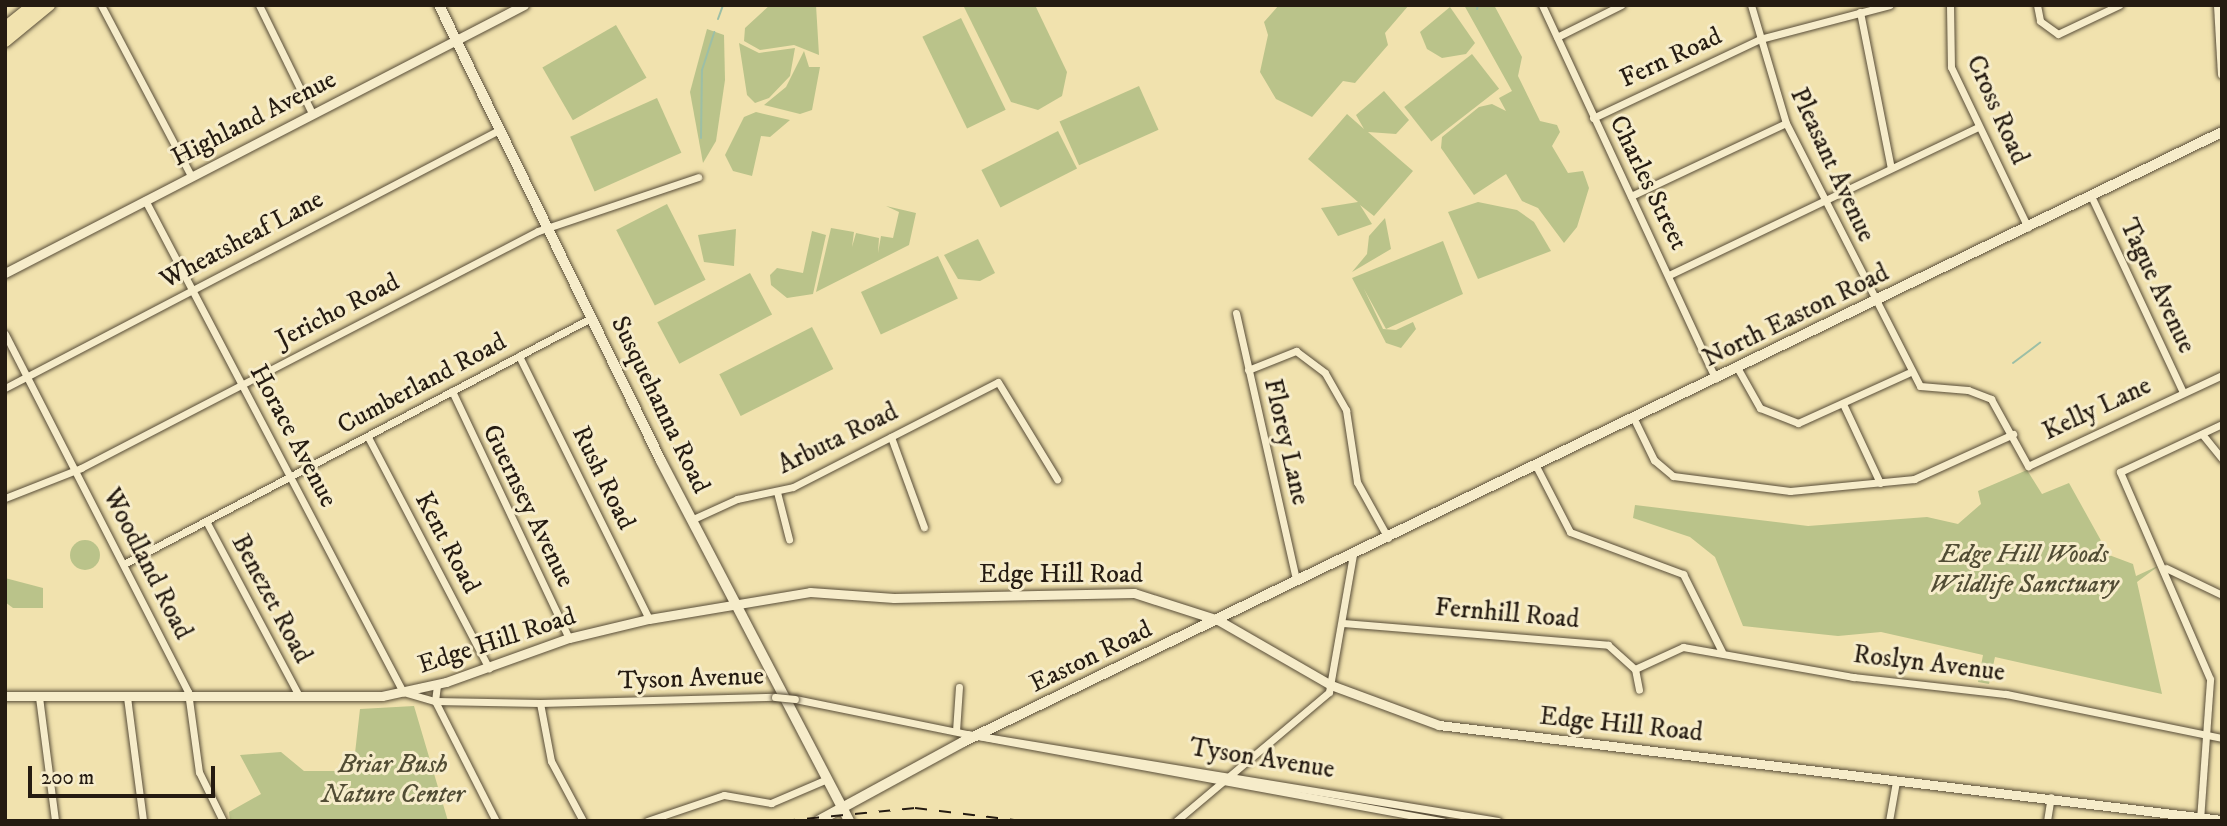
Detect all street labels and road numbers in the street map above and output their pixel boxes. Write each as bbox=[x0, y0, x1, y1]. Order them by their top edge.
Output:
street label: Fern Road bbox=[1615, 21, 1727, 95]
street label: Cross Road bbox=[1959, 51, 2035, 169]
street label: Highland Avenue bbox=[166, 64, 342, 174]
street label: Pleasant Avenue bbox=[1783, 83, 1881, 247]
street label: Charles Street bbox=[1602, 111, 1694, 255]
street label: Wheatsheaf Lane bbox=[155, 184, 329, 296]
street label: Tague Avenue bbox=[2112, 214, 2202, 358]
street label: North Easton Road bbox=[1698, 258, 1894, 374]
street label: Jericho Road bbox=[271, 267, 405, 355]
street label: Susquehanna Road bbox=[604, 311, 716, 499]
street label: Cumberland Road bbox=[332, 326, 512, 442]
street label: Horace Avenue bbox=[242, 359, 344, 513]
street label: Kelly Lane bbox=[2038, 370, 2156, 448]
street label: Florey Lane bbox=[1256, 376, 1316, 508]
street label: Arbuta Road bbox=[773, 397, 903, 481]
street label: Guernsey Avenue bbox=[475, 420, 581, 592]
street label: Rush Road bbox=[565, 421, 641, 535]
street label: Woodland Road bbox=[96, 483, 198, 645]
street label: Kent Road bbox=[407, 487, 487, 599]
street label: Benezet Road bbox=[224, 529, 318, 669]
street label: Edge Hill Road bbox=[979, 559, 1143, 591]
street label: Fernhill Road bbox=[1434, 592, 1580, 636]
street label: Edge Hill Road bbox=[414, 601, 580, 681]
street label: Easton Road bbox=[1025, 614, 1157, 700]
street label: Roslyn Avenue bbox=[1851, 639, 2007, 689]
street label: Tyson Avenue bbox=[617, 661, 765, 697]
street label: Edge Hill Road bbox=[1538, 701, 1704, 749]
street label: Tyson Avenue bbox=[1187, 732, 1337, 786]

